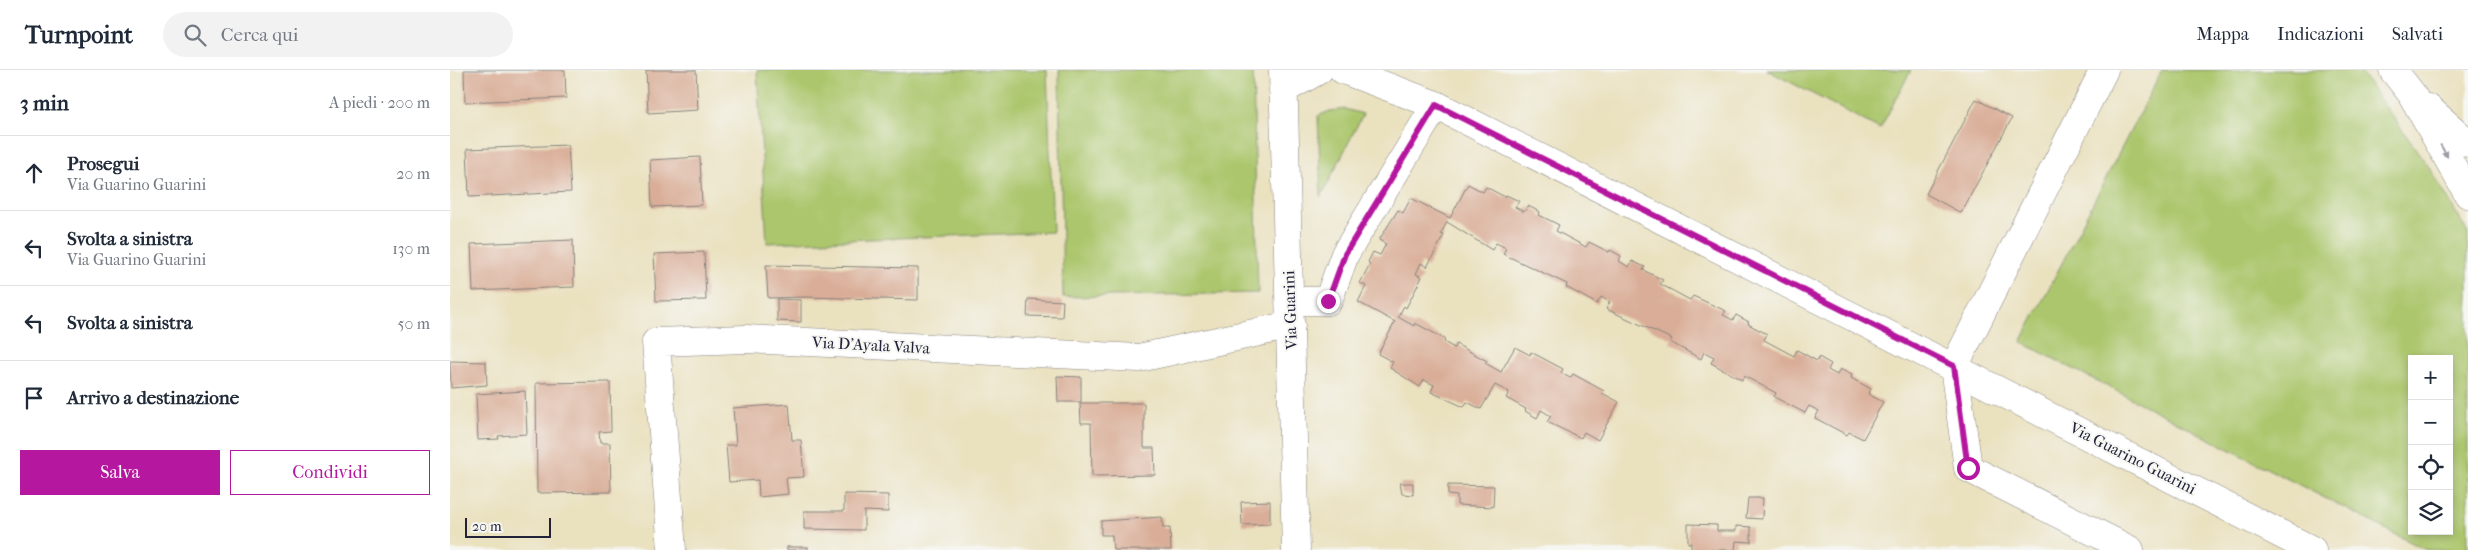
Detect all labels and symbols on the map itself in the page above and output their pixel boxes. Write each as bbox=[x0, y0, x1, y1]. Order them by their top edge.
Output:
one-way arrow bbox=[2439, 144, 2448, 157]
street label: Via Guarini bbox=[1279, 270, 1301, 351]
route end bbox=[1317, 290, 1340, 313]
street label: Via D'Ayala Valva bbox=[811, 332, 931, 358]
street label: Via Guarino Guarini bbox=[2066, 417, 2200, 498]
route start bbox=[1957, 457, 1980, 480]
scale bar bbox=[465, 515, 551, 538]

